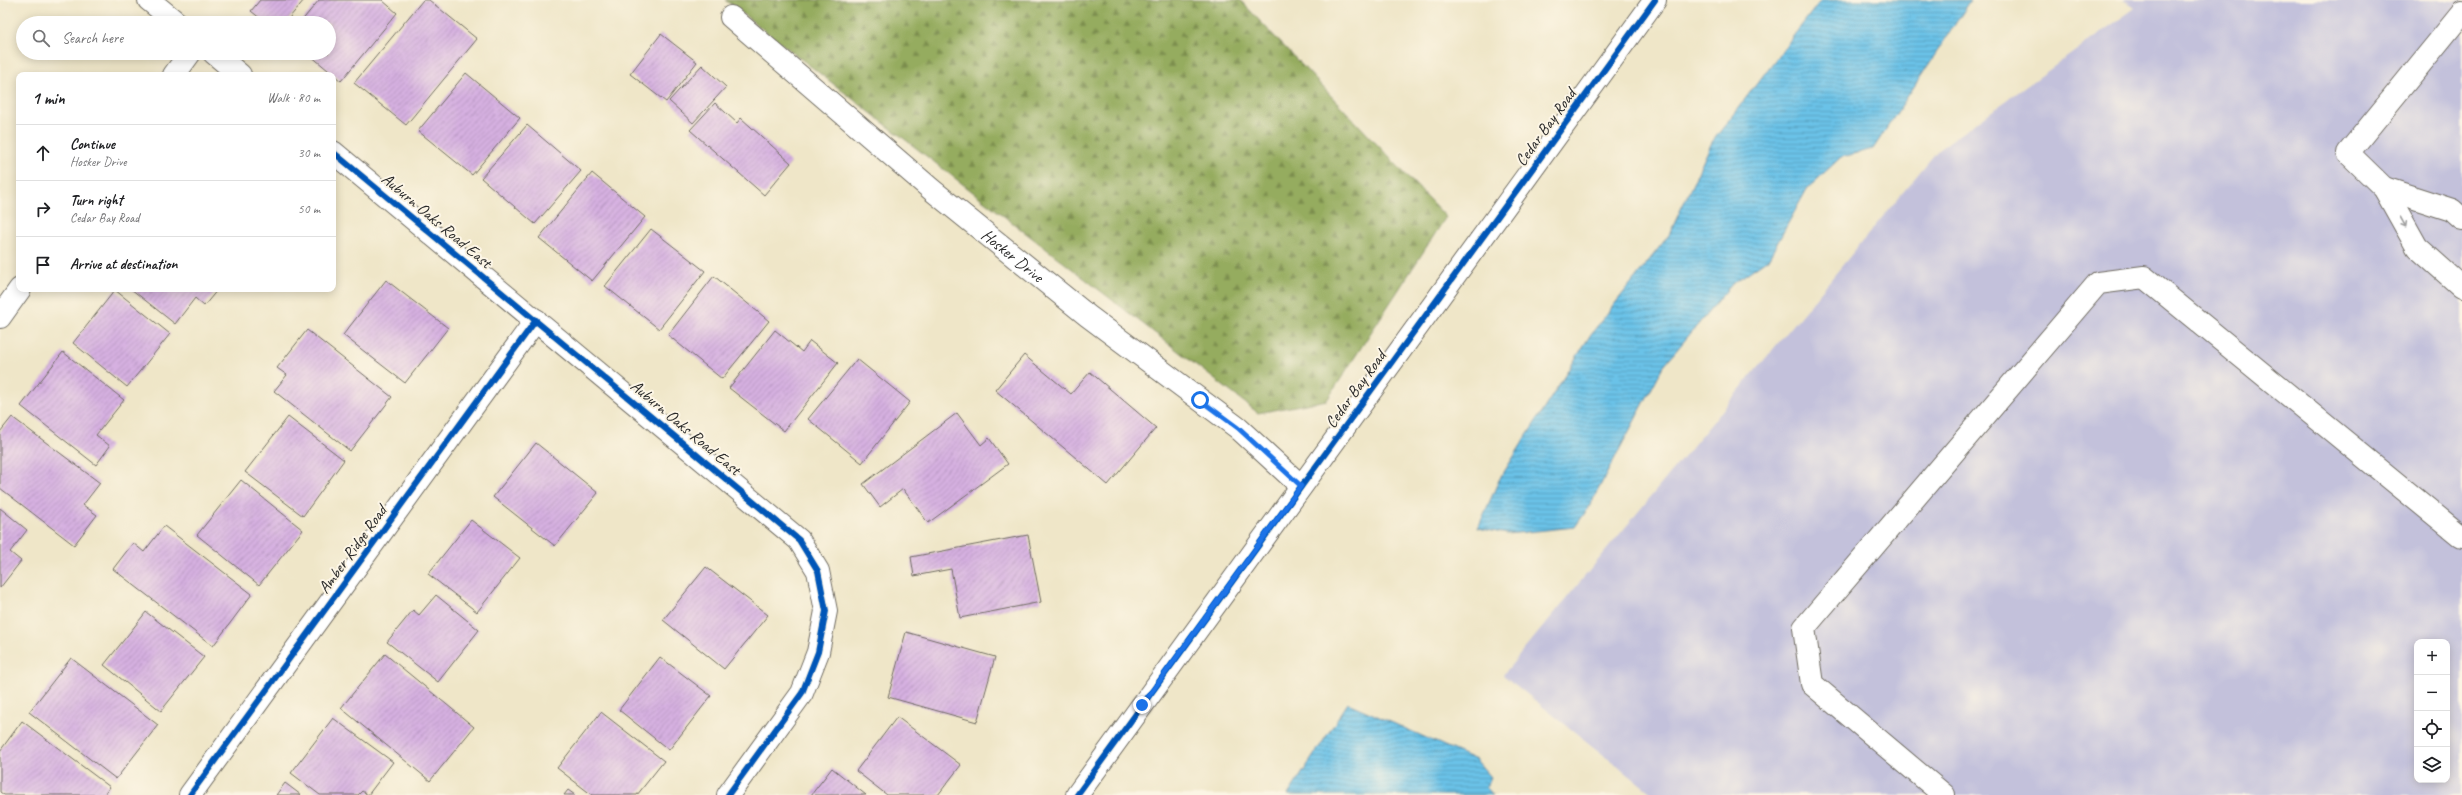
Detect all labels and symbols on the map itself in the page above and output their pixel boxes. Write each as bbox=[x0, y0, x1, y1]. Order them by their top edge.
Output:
street label: Cedar Bay Road bbox=[1510, 83, 1582, 170]
street label: Auburn Oaks Road East bbox=[377, 168, 498, 274]
one-way arrow bbox=[2400, 216, 2407, 228]
street label: Hosker Drive bbox=[977, 224, 1049, 288]
street label: Cedar Bay Road bbox=[1320, 345, 1392, 432]
street label: Auburn Oaks Road East bbox=[626, 375, 747, 481]
route start bbox=[1191, 391, 1209, 409]
street label: Amber Ridge Road bbox=[313, 499, 393, 597]
route end bbox=[1133, 696, 1151, 714]

